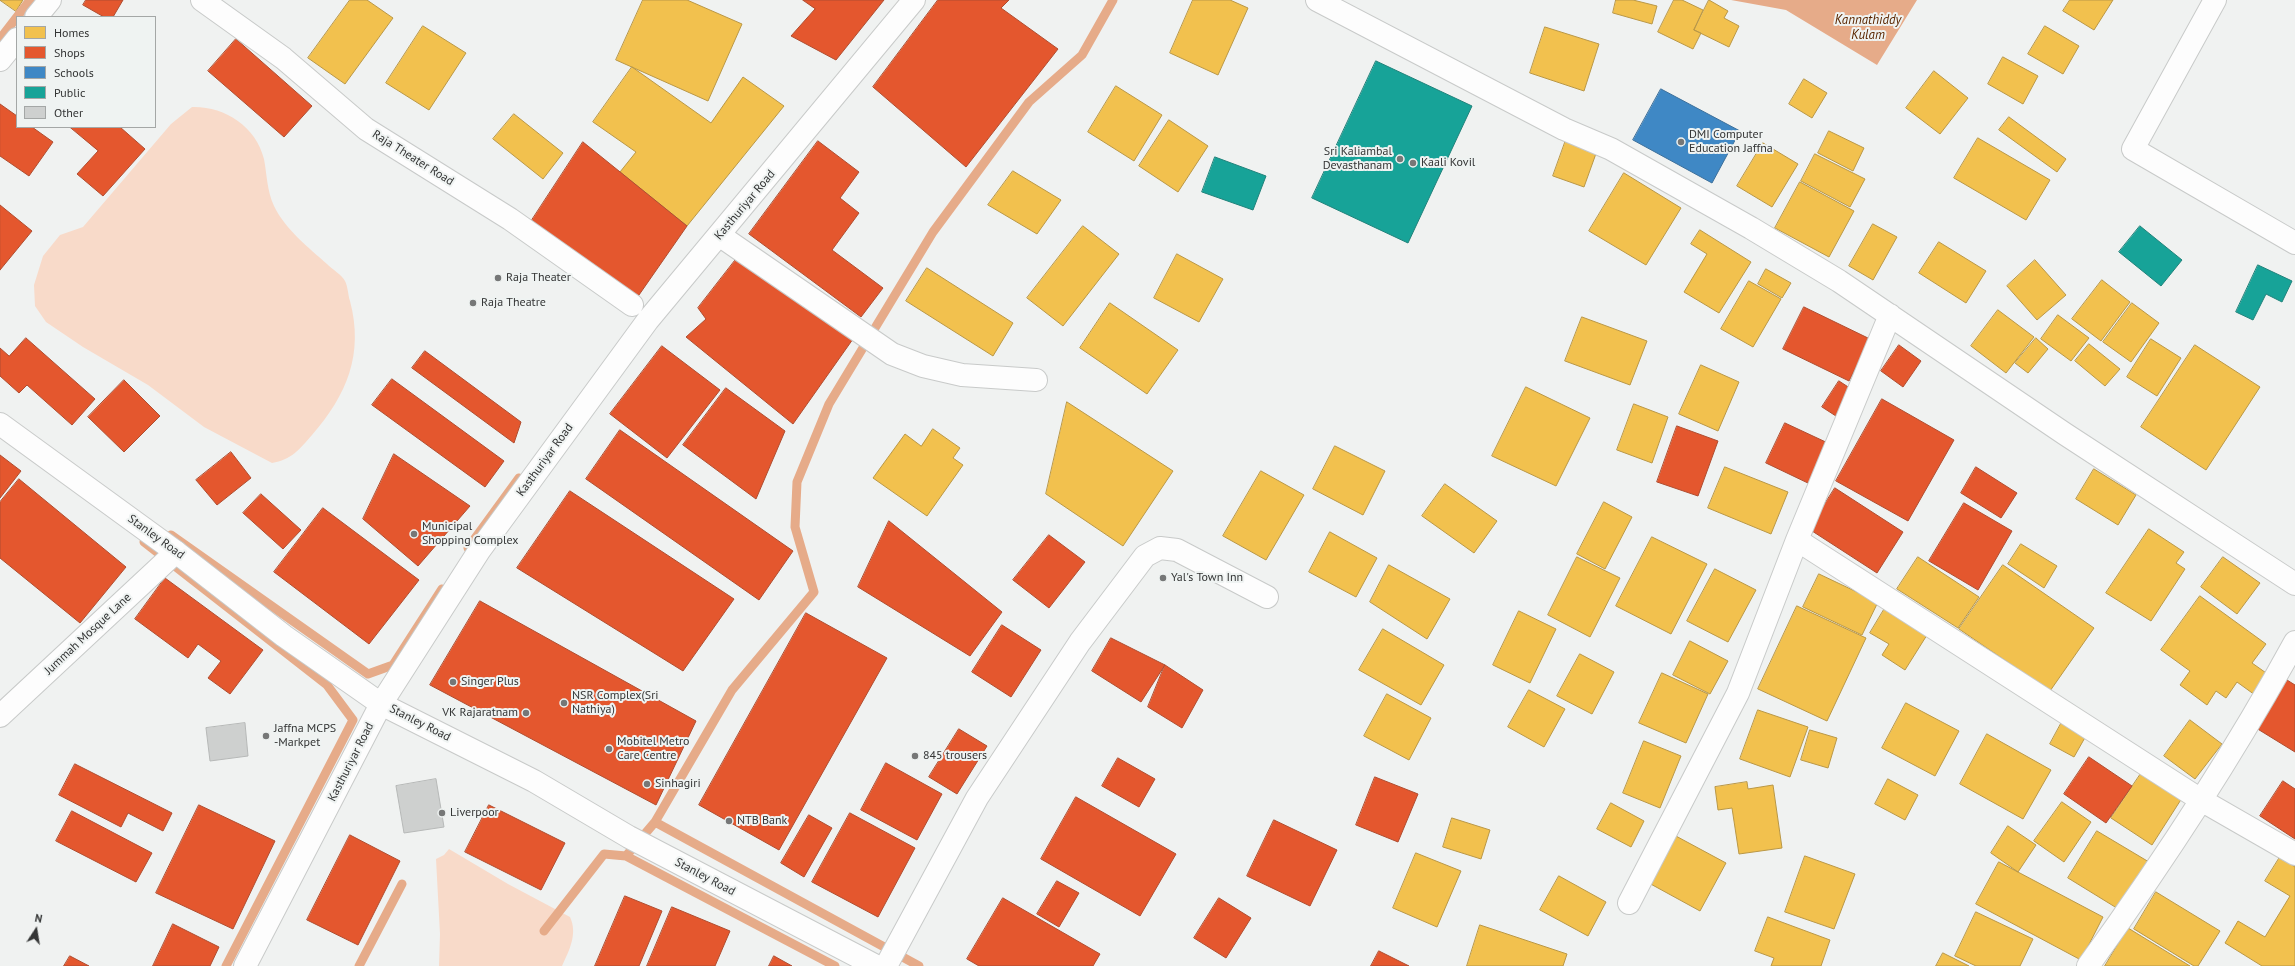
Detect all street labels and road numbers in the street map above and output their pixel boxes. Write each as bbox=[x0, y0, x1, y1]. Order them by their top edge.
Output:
street label: Raja Theater Road bbox=[370, 127, 456, 189]
street label: Kasthuriyar Road bbox=[712, 167, 778, 243]
street label: Kasthuriyar Road bbox=[514, 421, 576, 499]
street label: Stanley Road bbox=[125, 512, 187, 562]
street label: Jummah Mosque Lane bbox=[42, 590, 134, 678]
street label: Stanley Road bbox=[387, 701, 453, 745]
street label: Kasthuriyar Road bbox=[325, 720, 377, 804]
street label: Stanley Road bbox=[672, 855, 738, 899]

